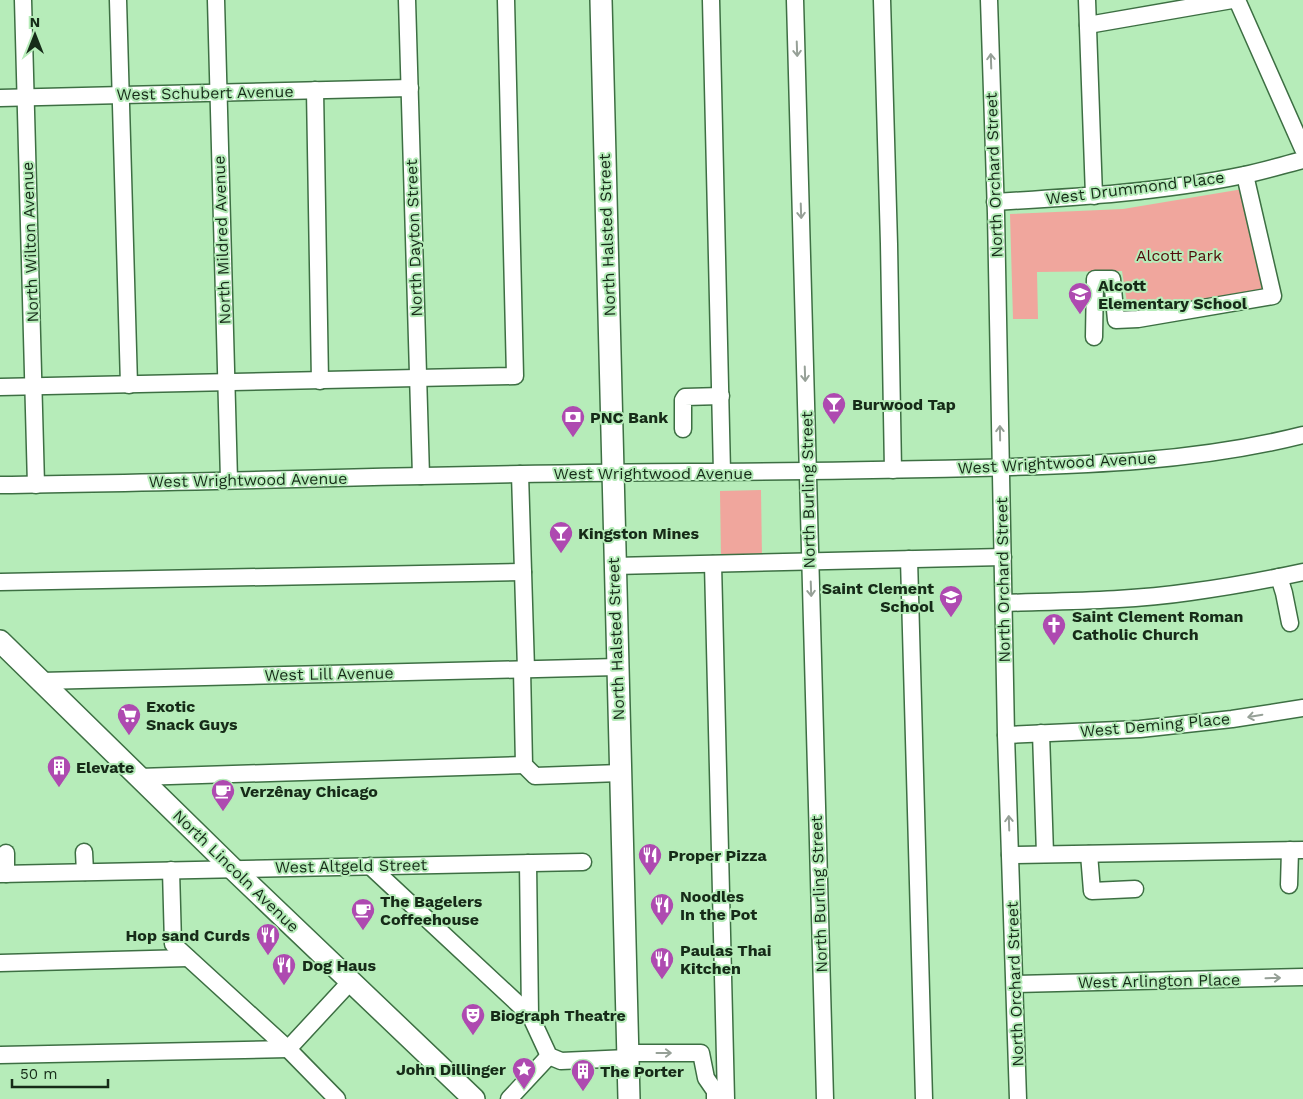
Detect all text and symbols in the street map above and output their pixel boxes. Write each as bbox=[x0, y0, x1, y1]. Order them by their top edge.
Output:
north arrow bbox=[10, 10, 60, 60]
text: N bbox=[30, 14, 40, 30]
one-way arrow bbox=[792, 40, 801, 56]
one-way arrow bbox=[986, 53, 996, 69]
street label: West Schubert Avenue bbox=[116, 82, 294, 104]
street label: North Orchard Street bbox=[982, 92, 1006, 258]
street label: North Halsted Street bbox=[595, 153, 619, 317]
street label: North Mildred Avenue bbox=[210, 155, 234, 325]
street label: North Dayton Street bbox=[402, 159, 426, 317]
street label: North Wilton Avenue bbox=[18, 161, 42, 323]
street label: West Drummond Place bbox=[1045, 168, 1225, 208]
one-way arrow bbox=[796, 202, 806, 219]
park label: Alcott Park bbox=[1136, 246, 1222, 265]
place label: Alcott Elementary School bbox=[1098, 276, 1248, 313]
school or university icon: Alcott Elementary School bbox=[1067, 281, 1093, 315]
one-way arrow bbox=[800, 365, 810, 381]
bar icon: Burwood Tap bbox=[821, 391, 847, 425]
place label: Burwood Tap bbox=[852, 395, 956, 414]
bank icon: PNC Bank bbox=[560, 404, 586, 438]
place label: PNC Bank bbox=[590, 408, 668, 427]
street label: North Burling Street bbox=[797, 411, 819, 569]
one-way arrow bbox=[996, 425, 1005, 441]
street label: West Wrightwood Avenue bbox=[957, 448, 1157, 478]
street label: West Wrightwood Avenue bbox=[554, 464, 752, 483]
street label: West Wrightwood Avenue bbox=[148, 469, 348, 491]
street label: North Orchard Street bbox=[992, 497, 1014, 663]
bar icon: Kingston Mines bbox=[548, 520, 574, 554]
place label: Kingston Mines bbox=[578, 524, 700, 543]
street label: North Halsted Street bbox=[604, 557, 628, 721]
place label: Saint Clement School bbox=[822, 579, 935, 616]
one-way arrow bbox=[806, 580, 815, 596]
school or university icon: Saint Clement School bbox=[938, 584, 964, 618]
place label: Saint Clement Roman Catholic Church bbox=[1072, 607, 1244, 644]
church icon: Saint Clement Roman Catholic Church bbox=[1041, 612, 1067, 646]
street label: West Lill Avenue bbox=[264, 663, 394, 685]
place label: Exotic Snack Guys bbox=[146, 697, 238, 734]
supermarket icon: Exotic Snack Guys bbox=[116, 702, 142, 736]
street label: West Deming Place bbox=[1079, 709, 1231, 741]
one-way arrow bbox=[1247, 711, 1263, 721]
building icon: Elevate bbox=[46, 754, 72, 788]
place label: Elevate bbox=[76, 758, 134, 777]
cafe icon: Verzênay Chicago bbox=[210, 778, 236, 812]
place label: Verzênay Chicago bbox=[240, 782, 378, 801]
street label: North Lincoln Avenue bbox=[169, 806, 303, 936]
street label: North Burling Street bbox=[807, 815, 831, 973]
one-way arrow bbox=[1005, 815, 1014, 831]
restaurant icon: Proper Pizza bbox=[637, 842, 663, 876]
place label: Proper Pizza bbox=[668, 846, 767, 865]
street label: West Altgeld Street bbox=[275, 855, 428, 877]
place label: Noodles In the Pot bbox=[680, 887, 757, 924]
place label: The Bagelers Coffeehouse bbox=[380, 892, 483, 929]
restaurant icon: Noodles In the Pot bbox=[649, 892, 675, 926]
cafe icon: The Bagelers Coffeehouse bbox=[350, 897, 376, 931]
street label: North Orchard Street bbox=[1003, 901, 1027, 1067]
restaurant icon: Hop sand Curds bbox=[255, 922, 281, 956]
place label: Hop sand Curds bbox=[126, 926, 250, 945]
place label: Paulas Thai Kitchen bbox=[680, 941, 771, 978]
restaurant icon: Paulas Thai Kitchen bbox=[649, 946, 675, 980]
restaurant icon: Dog Haus bbox=[271, 952, 297, 986]
place label: Dog Haus bbox=[302, 956, 377, 975]
street label: West Arlington Place bbox=[1078, 970, 1240, 992]
one-way arrow bbox=[1265, 973, 1281, 983]
theatre icon: Biograph Theatre bbox=[460, 1002, 486, 1036]
place label: Biograph Theatre bbox=[490, 1006, 626, 1025]
one-way arrow bbox=[656, 1048, 672, 1058]
scale bar bbox=[12, 1056, 109, 1088]
place icon: John Dillinger bbox=[511, 1056, 537, 1090]
building icon: The Porter bbox=[570, 1058, 596, 1092]
place label: John Dillinger bbox=[396, 1060, 506, 1079]
place label: The Porter bbox=[600, 1062, 684, 1081]
text: 50 m bbox=[20, 1065, 57, 1083]

